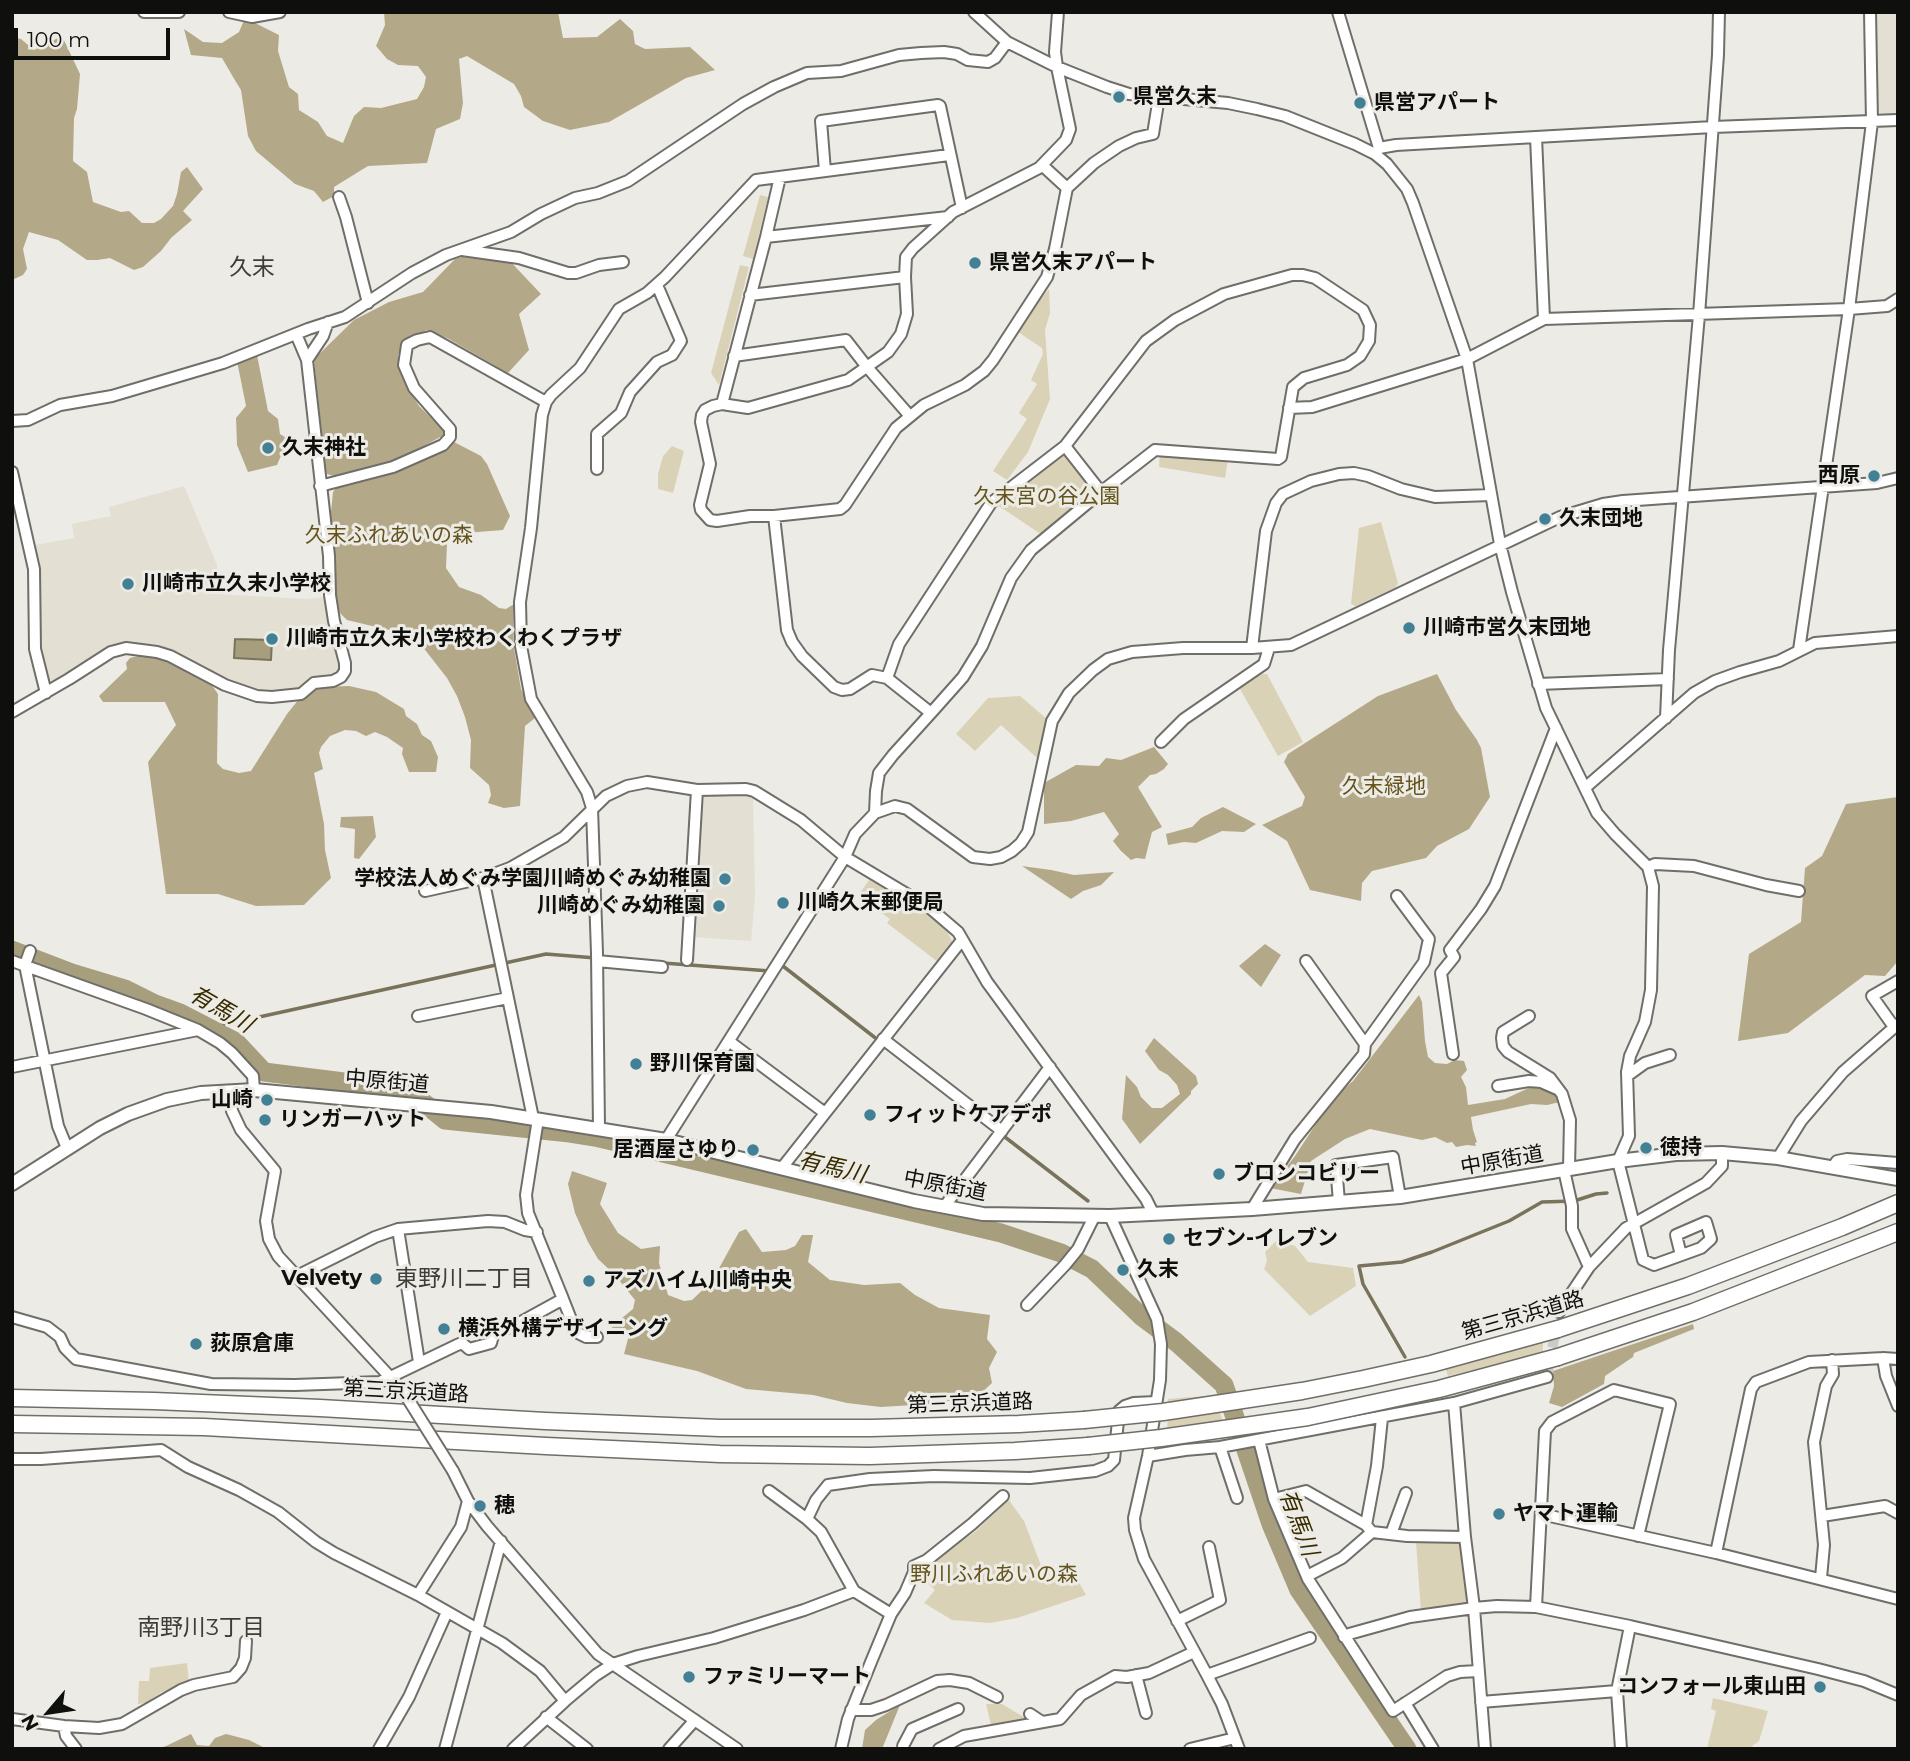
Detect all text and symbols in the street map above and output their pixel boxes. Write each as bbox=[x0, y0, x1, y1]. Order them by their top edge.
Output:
scale bar bbox=[18, 14, 173, 58]
text: 100 m bbox=[27, 27, 90, 52]
place label: 県営久末 bbox=[1133, 84, 1217, 110]
marker: 県営久末 bbox=[1111, 89, 1127, 105]
place label: 県営アパート bbox=[1374, 90, 1500, 116]
marker: 県営アパート bbox=[1352, 95, 1368, 111]
place label: 県営久末アパート bbox=[989, 250, 1157, 276]
district label: 久末 bbox=[229, 254, 275, 282]
marker: 県営久末アパート bbox=[967, 255, 983, 271]
place label: 久末神社 bbox=[282, 435, 366, 461]
marker: 久末神社 bbox=[260, 440, 276, 456]
place label: 西原 bbox=[1818, 463, 1860, 489]
marker: 西原 bbox=[1866, 468, 1882, 484]
park label: 久末宮の谷公園 bbox=[974, 484, 1120, 510]
place label: 久末団地 bbox=[1559, 506, 1643, 532]
marker: 久末団地 bbox=[1537, 511, 1553, 527]
park label: 久末ふれあいの森 bbox=[305, 523, 473, 549]
place label: 川崎市立久末小学校 bbox=[142, 571, 331, 597]
marker: 川崎市立久末小学校 bbox=[120, 576, 136, 592]
place label: 川崎市営久末団地 bbox=[1423, 615, 1591, 641]
marker: 川崎市営久末団地 bbox=[1401, 620, 1417, 636]
place label: 川崎市立久末小学校わくわくプラザ bbox=[286, 626, 622, 652]
marker: 川崎市立久末小学校わくわくプラザ bbox=[264, 631, 280, 647]
park label: 久末緑地 bbox=[1342, 774, 1426, 800]
place label: 学校法人めぐみ学園川崎めぐみ幼稚園 bbox=[354, 866, 711, 892]
marker: 学校法人めぐみ学園川崎めぐみ幼稚園 bbox=[717, 871, 733, 887]
place label: 川崎久末郵便局 bbox=[797, 890, 944, 916]
place label: 川崎めぐみ幼稚園 bbox=[537, 893, 705, 919]
marker: 川崎久末郵便局 bbox=[775, 895, 791, 911]
marker: 川崎めぐみ幼稚園 bbox=[711, 898, 727, 914]
water label: 有馬川 bbox=[184, 981, 258, 1039]
place label: 野川保育園 bbox=[650, 1051, 755, 1077]
marker: 野川保育園 bbox=[628, 1056, 644, 1072]
street label: 中原街道 bbox=[344, 1066, 430, 1098]
place label: 山崎 bbox=[211, 1087, 253, 1113]
marker: 山崎 bbox=[259, 1092, 275, 1108]
place label: フィットケアデポ bbox=[884, 1102, 1052, 1128]
place label: リンガーハット bbox=[279, 1107, 426, 1133]
marker: フィットケアデポ bbox=[862, 1107, 878, 1123]
marker: リンガーハット bbox=[257, 1112, 273, 1128]
place label: 徳持 bbox=[1660, 1135, 1702, 1161]
place label: 居酒屋さゆり bbox=[613, 1137, 739, 1163]
marker: 徳持 bbox=[1638, 1140, 1654, 1156]
street label: 中原街道 bbox=[1458, 1141, 1546, 1181]
marker: 居酒屋さゆり bbox=[745, 1142, 761, 1158]
water label: 有馬川 bbox=[795, 1147, 869, 1189]
place label: ブロンコビリー bbox=[1233, 1161, 1380, 1187]
street label: 中原街道 bbox=[901, 1166, 989, 1206]
marker: ブロンコビリー bbox=[1211, 1166, 1227, 1182]
place label: セブン-イレブン bbox=[1183, 1226, 1338, 1252]
marker: セブン-イレブン bbox=[1161, 1231, 1177, 1247]
place label: 久末 bbox=[1137, 1257, 1179, 1283]
marker: 久末 bbox=[1115, 1262, 1131, 1278]
district label: 東野川二丁目 bbox=[395, 1265, 533, 1293]
place label: Velvety bbox=[281, 1266, 362, 1292]
place label: アズハイム川崎中央 bbox=[603, 1268, 792, 1294]
marker: Velvety bbox=[368, 1271, 384, 1287]
marker: アズハイム川崎中央 bbox=[581, 1273, 597, 1289]
street label: 第三京浜道路 bbox=[1459, 1287, 1587, 1345]
place label: 横浜外構デザイニング bbox=[458, 1316, 668, 1342]
marker: 横浜外構デザイニング bbox=[436, 1321, 452, 1337]
place label: 荻原倉庫 bbox=[210, 1331, 294, 1357]
marker: 荻原倉庫 bbox=[188, 1336, 204, 1352]
street label: 第三京浜道路 bbox=[342, 1376, 470, 1408]
street label: 第三京浜道路 bbox=[907, 1389, 1033, 1419]
water label: 有馬川 bbox=[1273, 1486, 1323, 1560]
place label: 穂 bbox=[494, 1493, 515, 1519]
marker: 穂 bbox=[472, 1498, 488, 1514]
place label: ヤマト運輸 bbox=[1513, 1501, 1618, 1527]
marker: ヤマト運輸 bbox=[1491, 1506, 1507, 1522]
park label: 野川ふれあいの森 bbox=[910, 1562, 1078, 1588]
district label: 南野川3丁目 bbox=[137, 1614, 265, 1642]
place label: ファミリーマート bbox=[703, 1664, 871, 1690]
marker: ファミリーマート bbox=[681, 1669, 697, 1685]
place label: コンフォール東山田 bbox=[1617, 1674, 1806, 1700]
north arrow bbox=[14, 1677, 84, 1747]
marker: コンフォール東山田 bbox=[1812, 1679, 1828, 1695]
text: N bbox=[16, 1710, 44, 1735]

